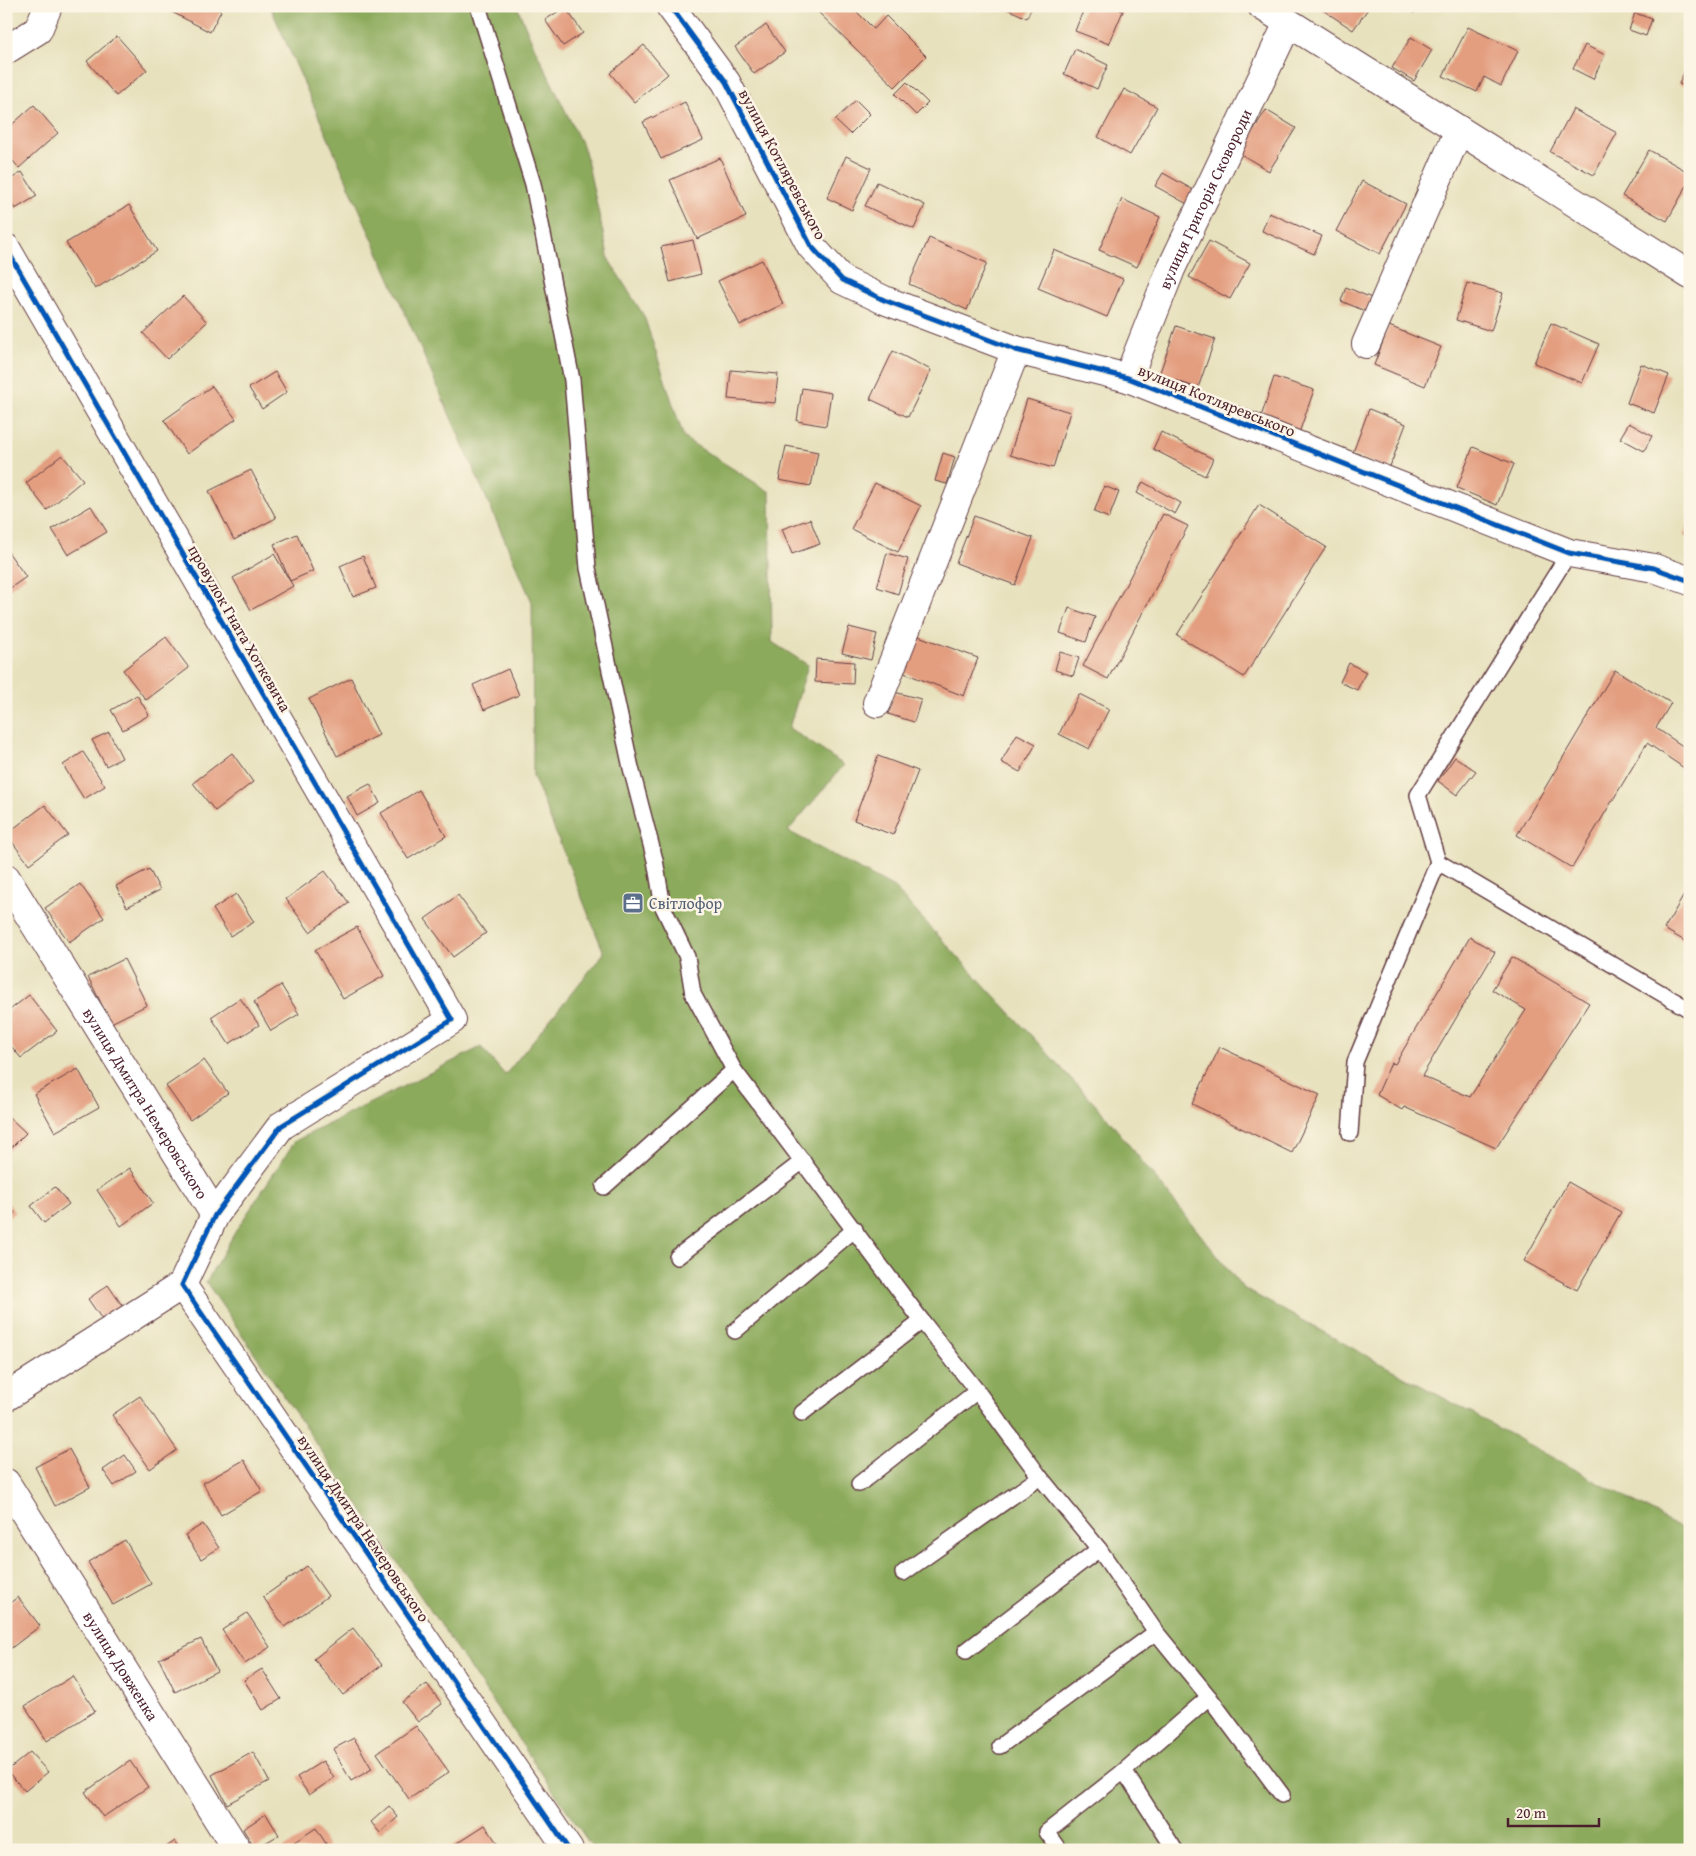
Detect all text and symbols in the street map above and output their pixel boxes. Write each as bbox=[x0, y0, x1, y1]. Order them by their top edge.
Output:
street label: вулиця Котляревського bbox=[733, 84, 833, 244]
street label: вулиця Григорія Сковороди bbox=[1152, 104, 1258, 293]
street label: вулиця Котляревського bbox=[1135, 357, 1299, 443]
street label: провулок Гната Хоткевича bbox=[182, 540, 298, 716]
office icon: Світлофор bbox=[621, 891, 645, 915]
place label: Світлофор bbox=[649, 891, 723, 915]
street label: вулиця Дмитра Немеровського bbox=[77, 1003, 214, 1204]
street label: вулиця Дмитра Немеровського bbox=[292, 1429, 436, 1627]
street label: вулиця Довженка bbox=[77, 1606, 165, 1726]
scale bar bbox=[1508, 1796, 1600, 1828]
text: 20 m bbox=[1516, 1802, 1547, 1823]

